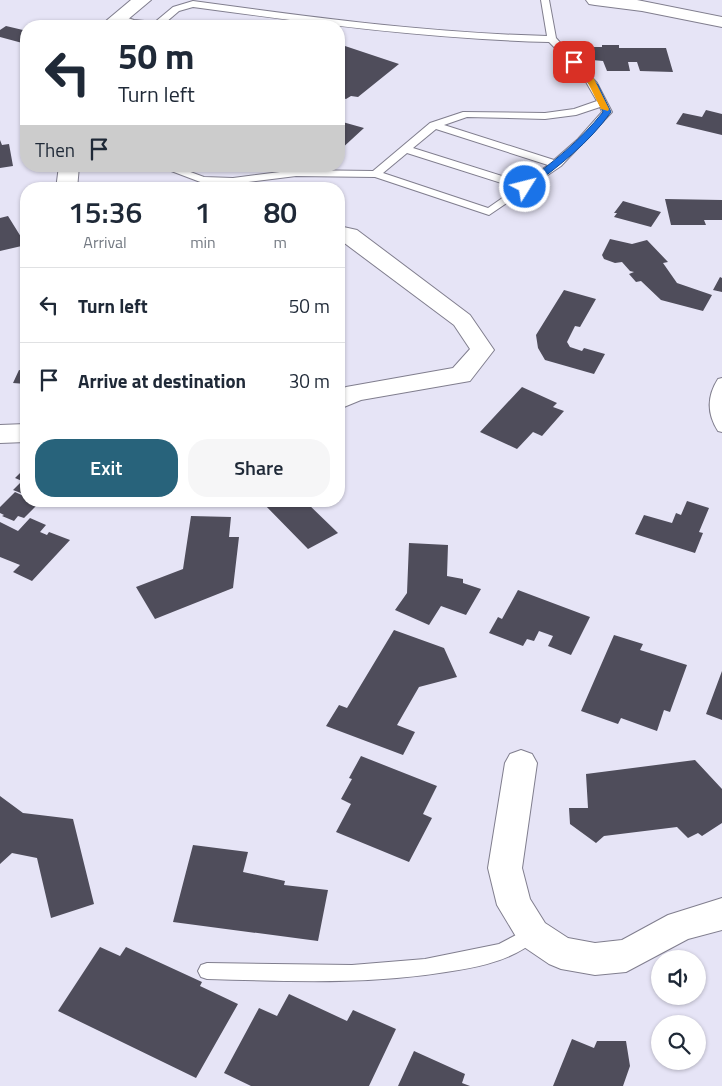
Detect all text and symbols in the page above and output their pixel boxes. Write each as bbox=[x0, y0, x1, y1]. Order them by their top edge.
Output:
text: 50 m bbox=[118, 29, 194, 83]
icon: left bbox=[35, 40, 100, 105]
pin bbox=[553, 41, 595, 83]
icon: arrive bbox=[560, 48, 588, 76]
text: Turn left bbox=[118, 77, 195, 111]
text: Then bbox=[35, 135, 75, 164]
icon: arrive bbox=[85, 135, 113, 163]
position arrow bbox=[498, 160, 550, 212]
text: 15:36 bbox=[68, 189, 142, 235]
text: 1 bbox=[194, 189, 211, 235]
text: 80 bbox=[263, 189, 297, 235]
text: Arrival bbox=[83, 230, 127, 254]
text: min bbox=[190, 230, 216, 254]
text: m bbox=[274, 230, 287, 254]
icon: left bbox=[35, 291, 63, 319]
text: Turn left bbox=[78, 291, 148, 320]
text: 50 m bbox=[289, 291, 330, 320]
icon: arrive bbox=[35, 366, 63, 394]
text: Arrive at destination bbox=[78, 366, 246, 395]
text: 30 m bbox=[289, 366, 330, 395]
button: Exit bbox=[35, 439, 178, 497]
button: Share bbox=[188, 439, 330, 497]
map controls bbox=[651, 950, 706, 1070]
button: sound bbox=[651, 950, 706, 1005]
button: search bbox=[651, 1015, 706, 1070]

